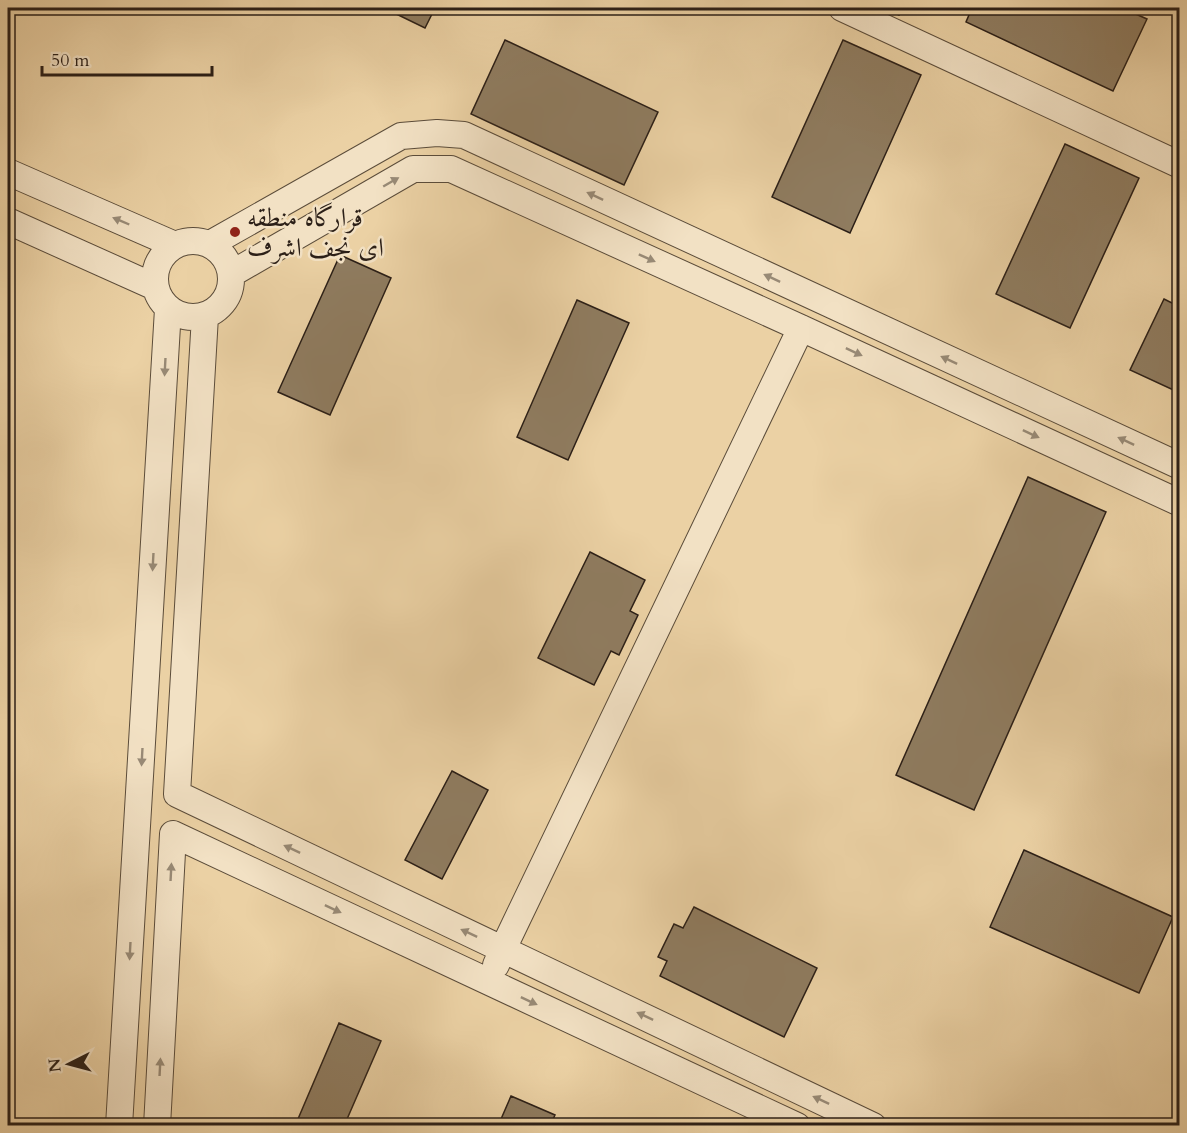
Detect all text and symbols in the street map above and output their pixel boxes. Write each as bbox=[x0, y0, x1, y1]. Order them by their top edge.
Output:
scale bar bbox=[42, 39, 212, 77]
text: 50 m bbox=[51, 48, 90, 73]
one-way arrow bbox=[383, 177, 400, 187]
one-way arrow bbox=[586, 191, 604, 201]
place label: قرارگاه منطقه ای نجف اشرف bbox=[247, 200, 384, 265]
one-way arrow bbox=[112, 216, 130, 226]
marker: قرارگاه منطقه ای نجف اشرف bbox=[228, 225, 242, 239]
one-way arrow bbox=[639, 253, 657, 263]
one-way arrow bbox=[764, 273, 781, 282]
one-way arrow bbox=[845, 348, 862, 357]
one-way arrow bbox=[941, 355, 958, 364]
one-way arrow bbox=[160, 358, 170, 377]
one-way arrow bbox=[1022, 430, 1039, 439]
one-way arrow bbox=[1118, 437, 1135, 446]
one-way arrow bbox=[149, 552, 158, 571]
one-way arrow bbox=[137, 747, 146, 766]
one-way arrow bbox=[284, 844, 301, 853]
one-way arrow bbox=[166, 863, 175, 882]
one-way arrow bbox=[325, 905, 342, 914]
one-way arrow bbox=[460, 928, 477, 937]
one-way arrow bbox=[125, 942, 135, 961]
one-way arrow bbox=[521, 996, 538, 1005]
one-way arrow bbox=[636, 1012, 653, 1021]
north arrow bbox=[39, 1034, 99, 1094]
text: N bbox=[43, 1057, 67, 1074]
one-way arrow bbox=[155, 1058, 164, 1077]
one-way arrow bbox=[812, 1096, 829, 1105]

